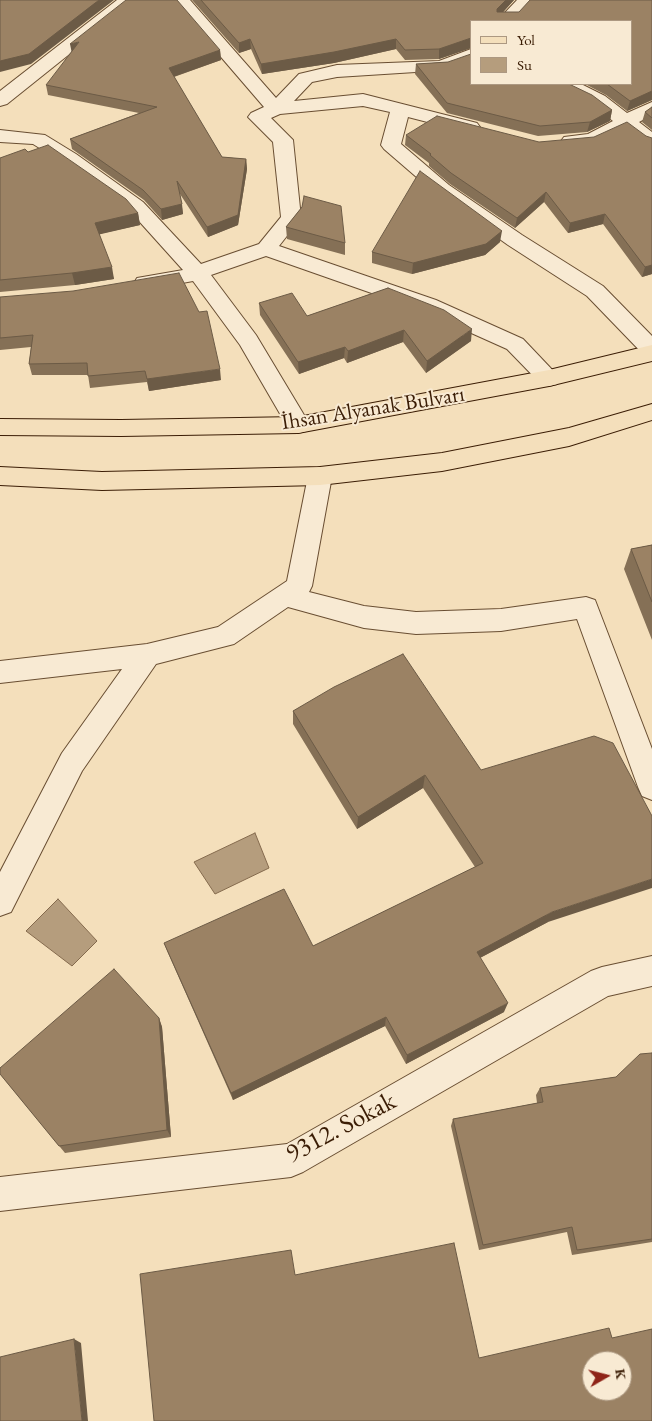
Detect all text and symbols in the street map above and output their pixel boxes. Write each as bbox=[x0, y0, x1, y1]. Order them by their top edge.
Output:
legend bbox=[470, 20, 632, 85]
text: Yol bbox=[517, 30, 535, 49]
text: Su bbox=[517, 55, 532, 74]
street label: İhsan Alyanak Bulvarı bbox=[280, 381, 466, 437]
street label: 9312. Sokak bbox=[281, 1086, 401, 1170]
north arrow bbox=[582, 1351, 632, 1401]
text: K bbox=[611, 1368, 631, 1381]

